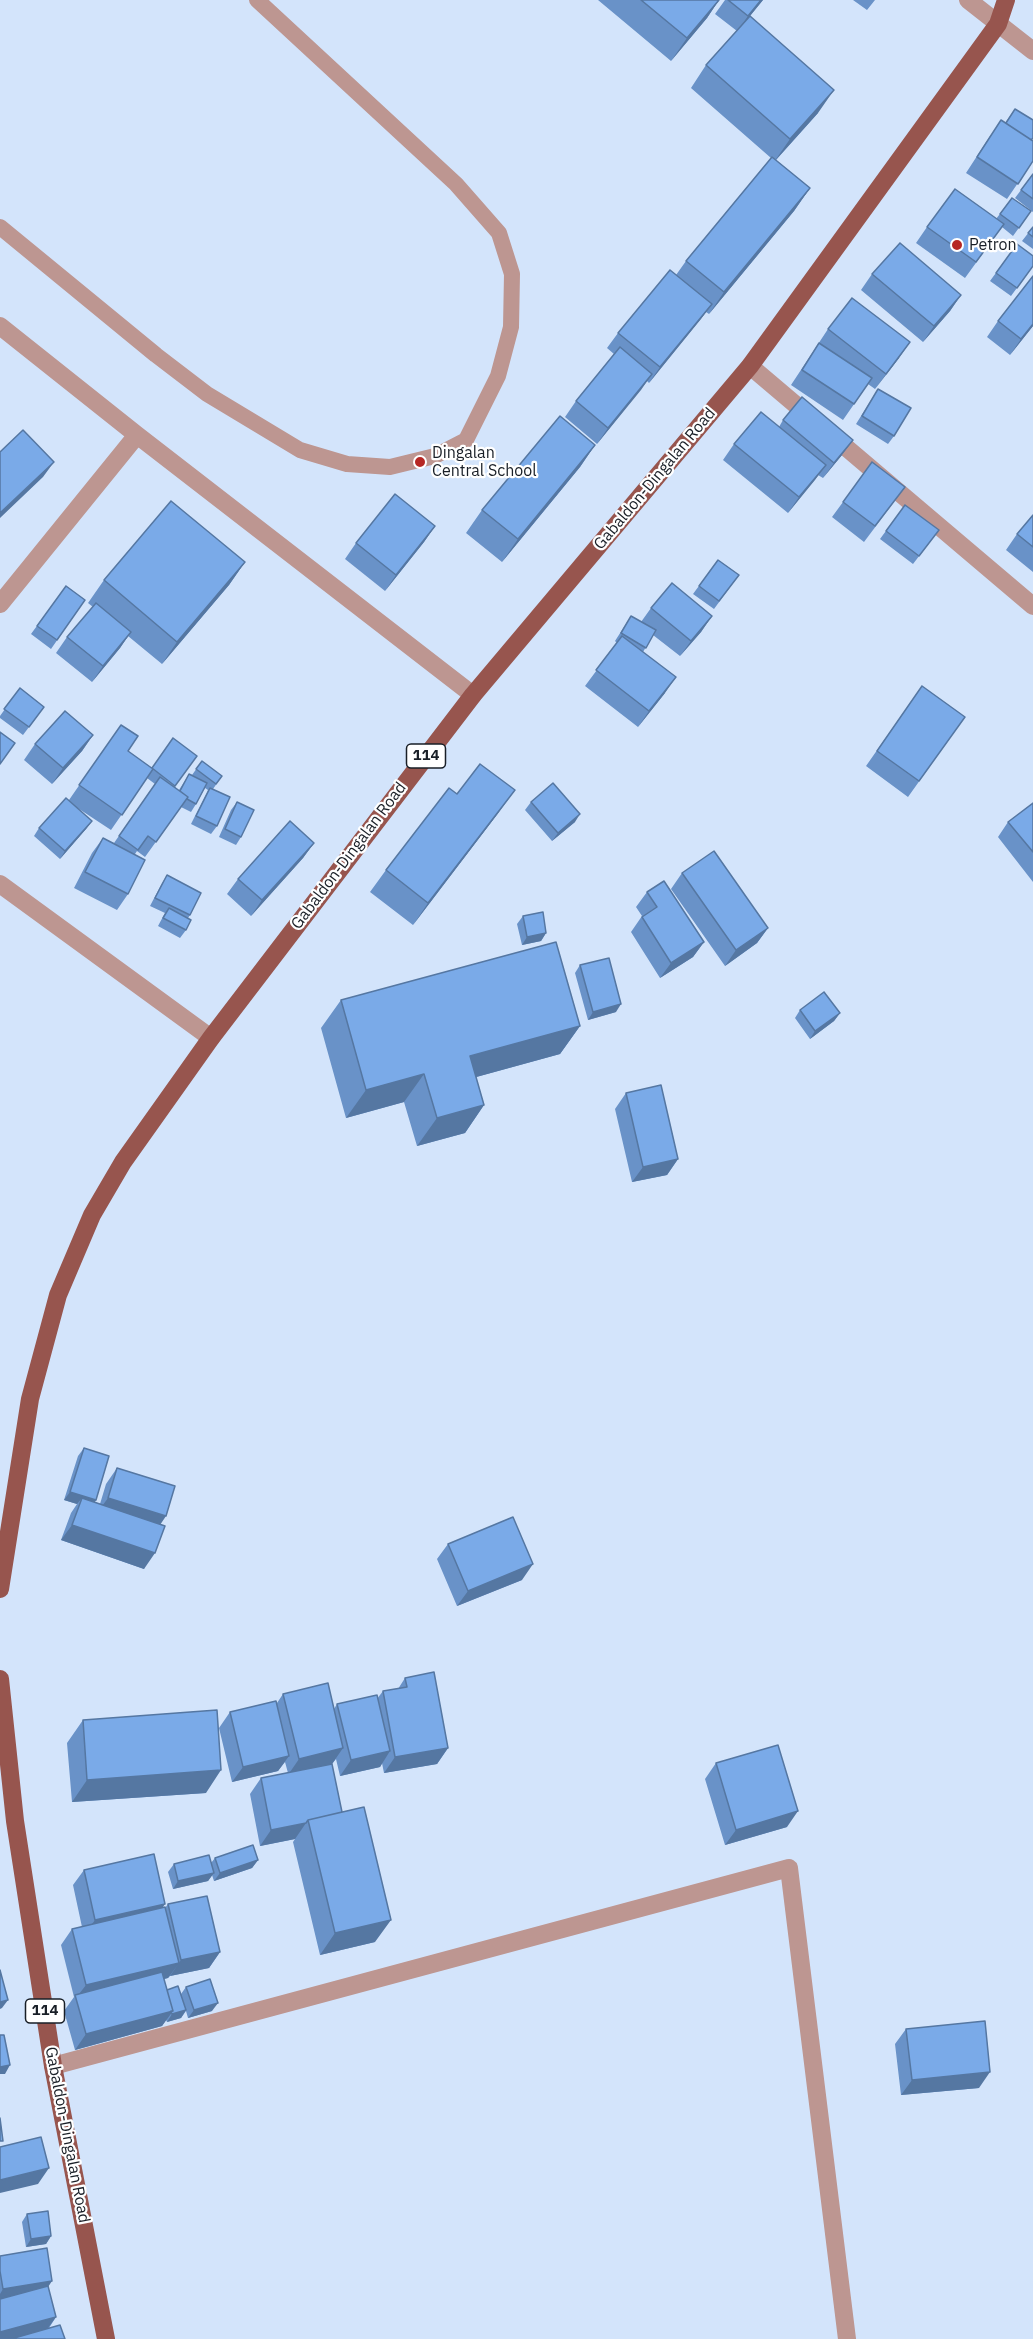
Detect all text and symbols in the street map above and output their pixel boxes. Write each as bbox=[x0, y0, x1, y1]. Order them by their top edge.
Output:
place label: Petron bbox=[969, 235, 1017, 255]
marker: Petron bbox=[950, 238, 964, 252]
street label: Gabaldon-Dingalan Road bbox=[590, 404, 720, 554]
place label: Dingalan Central School bbox=[432, 443, 537, 481]
marker: Dingalan Central School bbox=[413, 455, 427, 469]
road number: 114 bbox=[406, 744, 446, 768]
street label: Gabaldon-Dingalan Road bbox=[288, 779, 410, 933]
road number: 114 bbox=[26, 1999, 64, 2023]
street label: Gabaldon-Dingalan Road bbox=[41, 2045, 93, 2225]

